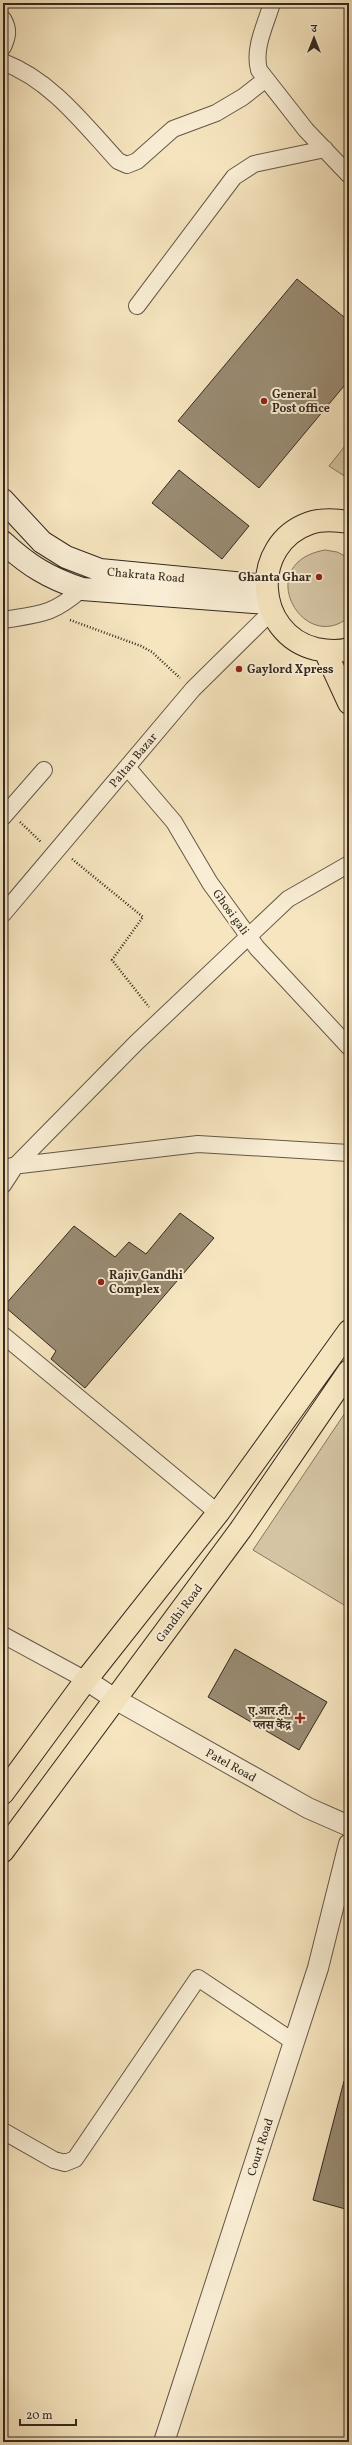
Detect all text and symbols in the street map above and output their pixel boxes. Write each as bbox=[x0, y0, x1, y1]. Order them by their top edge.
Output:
north arrow bbox=[294, 18, 334, 58]
text: उ bbox=[310, 22, 318, 37]
place label: General Post office bbox=[272, 387, 330, 417]
marker: General Post office bbox=[259, 396, 269, 406]
street label: Chakrata Road bbox=[106, 565, 186, 587]
place label: Ghanta Ghar bbox=[238, 570, 311, 586]
marker: Ghanta Ghar bbox=[314, 572, 324, 582]
place label: Gaylord Xpress bbox=[247, 662, 334, 678]
marker: Gaylord Xpress bbox=[234, 664, 244, 674]
street label: Paltan Bazar bbox=[106, 730, 161, 791]
street label: Ghosi gali bbox=[208, 887, 252, 939]
place label: Rajiv Gandhi Complex bbox=[109, 1268, 183, 1298]
marker: Rajiv Gandhi Complex bbox=[96, 1277, 106, 1287]
street label: Gandhi Road bbox=[153, 1581, 207, 1646]
place label: ए.आर.टी. प्लस केंद्र bbox=[247, 1704, 292, 1734]
marker: ए.आर.टी. प्लस केंद्र bbox=[294, 1712, 306, 1724]
street label: Patel Road bbox=[202, 1745, 259, 1786]
street label: Court Road bbox=[244, 2116, 278, 2178]
scale bar bbox=[20, 2401, 76, 2427]
text: 20 m bbox=[26, 2408, 53, 2424]

